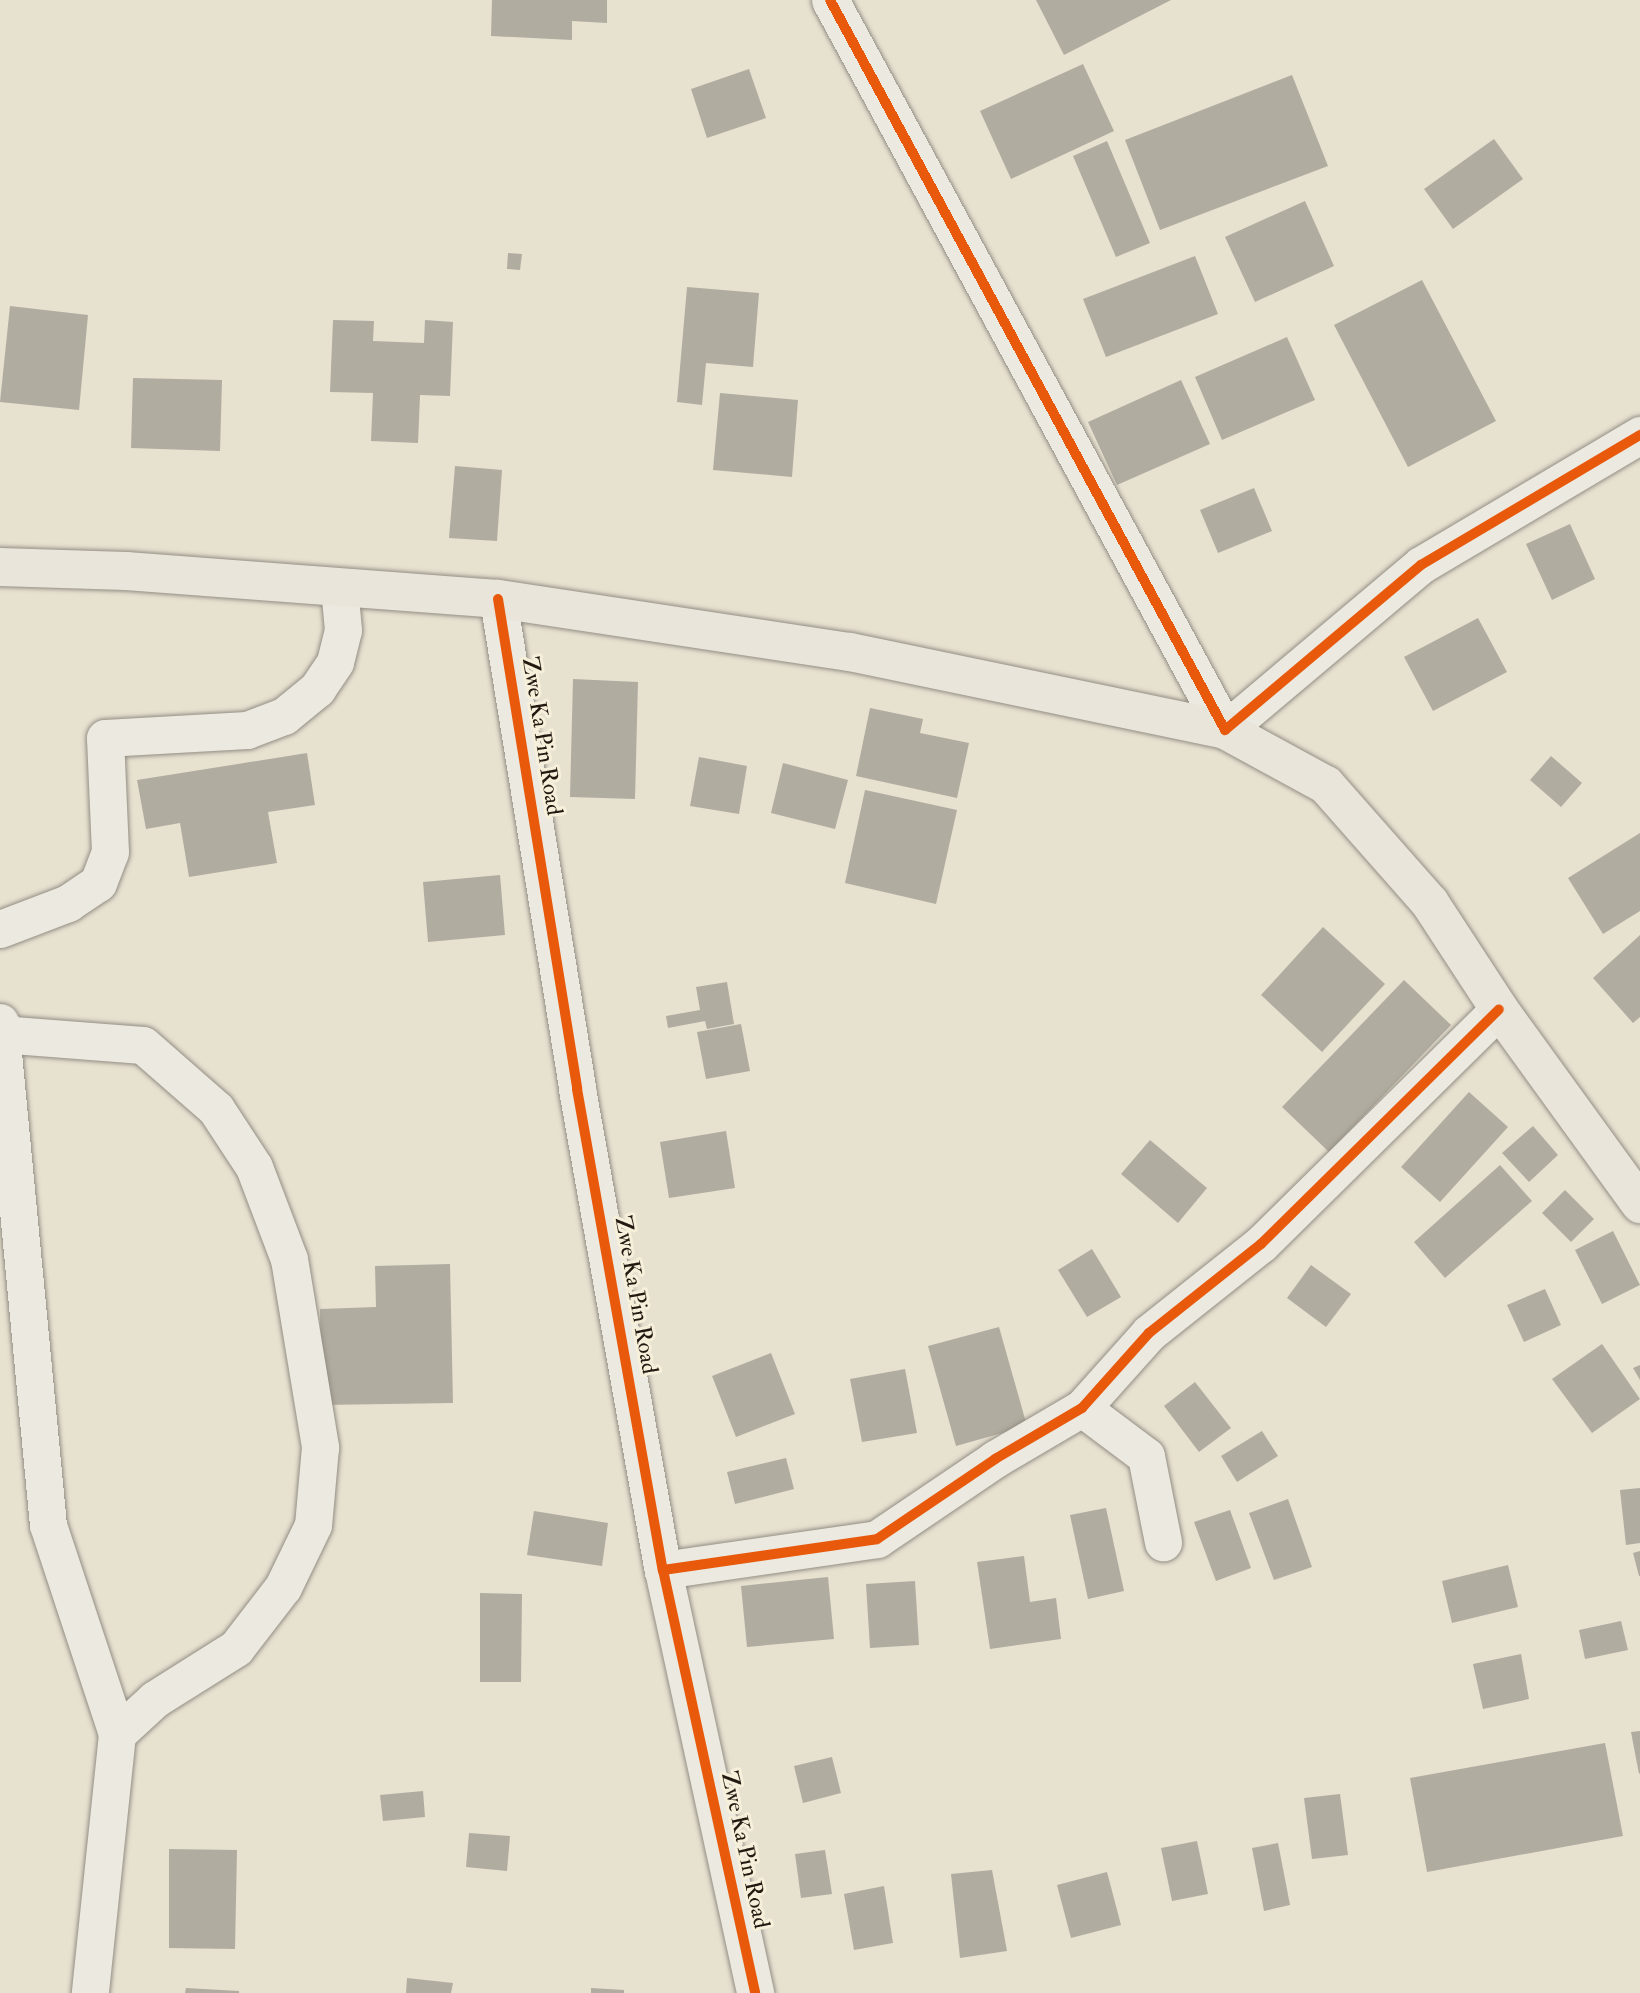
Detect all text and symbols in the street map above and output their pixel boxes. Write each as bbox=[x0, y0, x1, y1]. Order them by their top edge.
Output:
street label: Zwe Ka Pin Road bbox=[516, 655, 568, 817]
street label: Zwe Ka Pin Road bbox=[609, 1214, 663, 1376]
street label: Zwe Ka Pin Road bbox=[715, 1769, 775, 1931]

